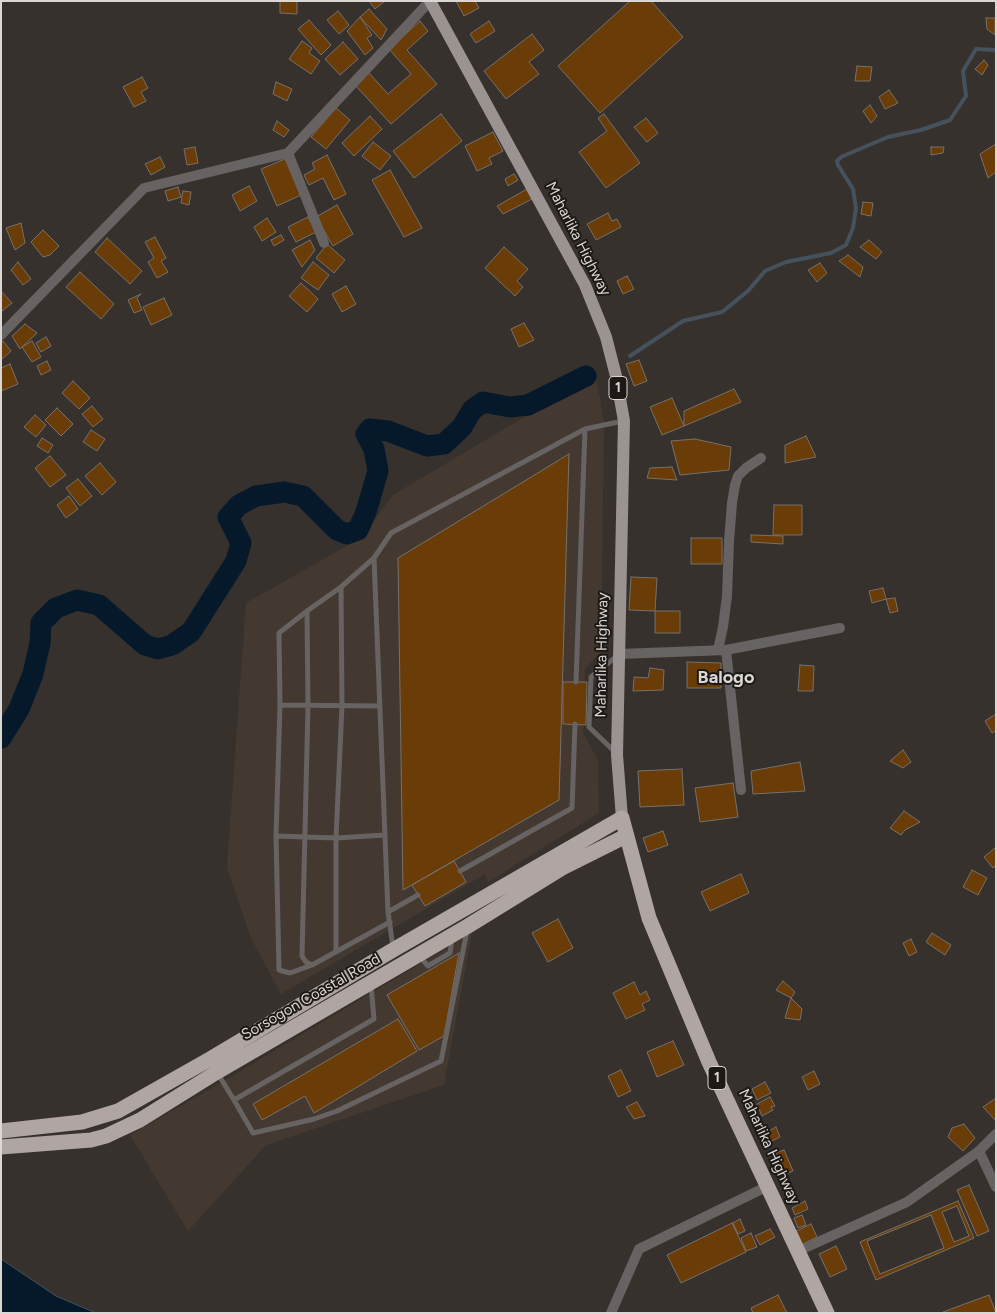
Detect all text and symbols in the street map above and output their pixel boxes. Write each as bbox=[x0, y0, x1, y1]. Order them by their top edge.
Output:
street label: Maharlika Highway bbox=[541, 179, 615, 299]
road number: 1 bbox=[609, 376, 627, 399]
street label: Maharlika Highway bbox=[592, 592, 612, 718]
district label: Balogo bbox=[698, 667, 754, 689]
street label: Sorsogon Coastal Road bbox=[238, 950, 384, 1044]
road number: 1 bbox=[708, 1066, 726, 1090]
street label: Maharlika Highway bbox=[734, 1086, 804, 1208]

